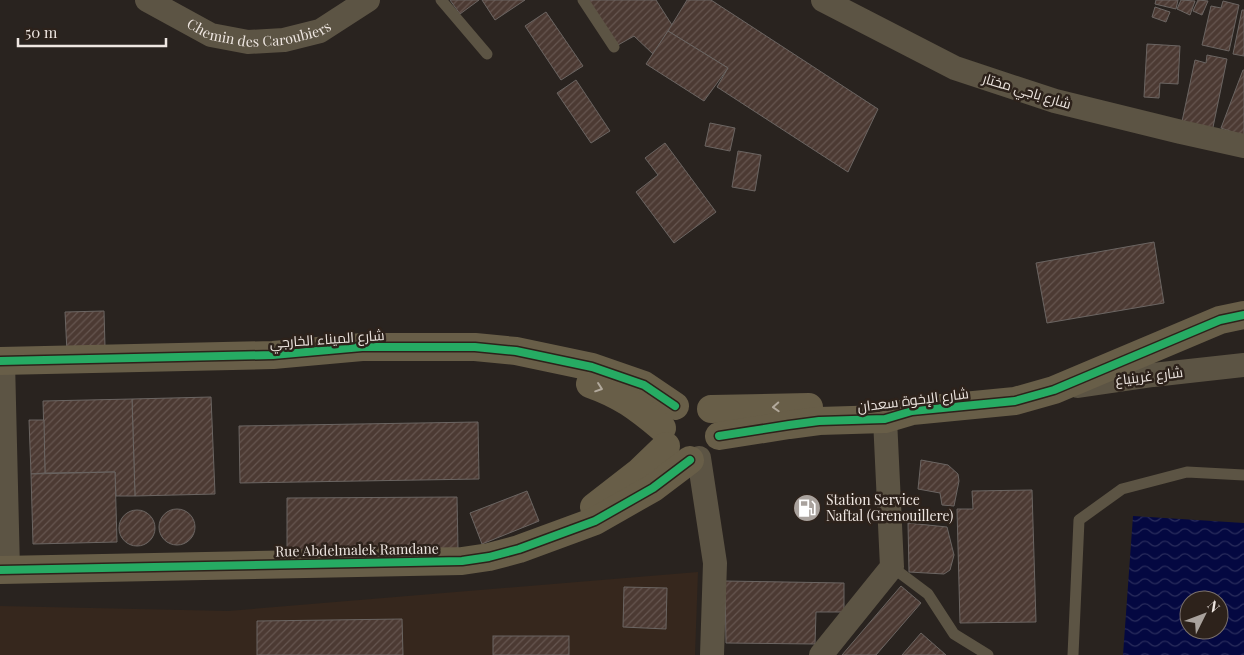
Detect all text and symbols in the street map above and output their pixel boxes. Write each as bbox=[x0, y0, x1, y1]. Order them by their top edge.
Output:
street label: Chemin des Caroubiers bbox=[184, 10, 332, 30]
text: Chemin des Caroubiers bbox=[184, 14, 334, 51]
scale bar bbox=[18, 15, 165, 47]
text: 50 m bbox=[25, 22, 58, 42]
street label: شارع باجي مختار bbox=[979, 68, 1074, 116]
street label: شارع الميناء الخارجي bbox=[269, 325, 385, 355]
street label: شارع غرينياغ bbox=[1114, 362, 1184, 389]
one-way arrow bbox=[594, 382, 603, 392]
street label: شارع الإخوة سعدان bbox=[856, 383, 970, 416]
one-way arrow bbox=[772, 402, 780, 413]
place label: Station Service Naftal (Grenouillere) bbox=[826, 490, 953, 525]
fuel station icon: Station Service Naftal (Grenouillere) bbox=[792, 493, 822, 523]
street label: Rue Abdelmalek Ramdane bbox=[275, 539, 439, 560]
north arrow bbox=[1179, 590, 1229, 640]
text: N bbox=[1204, 596, 1224, 616]

